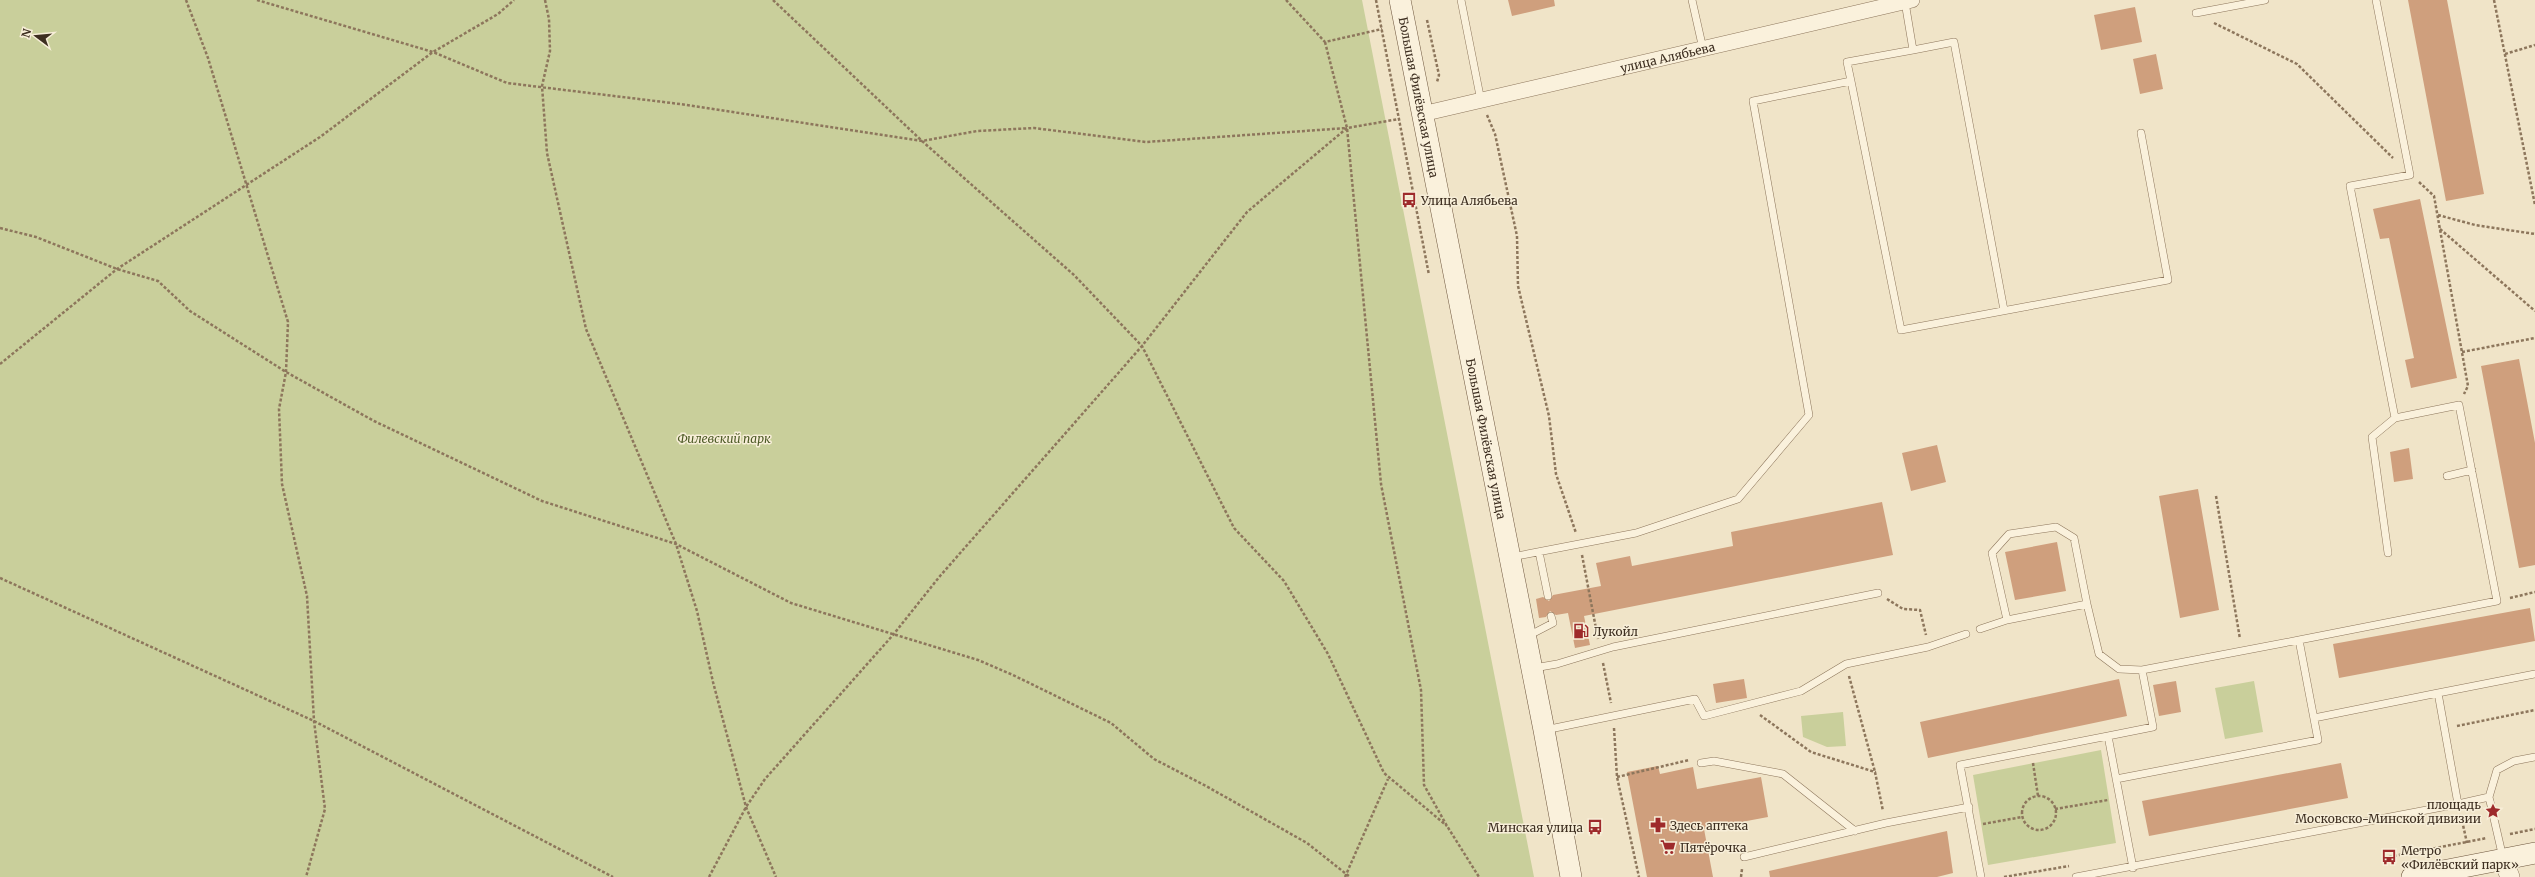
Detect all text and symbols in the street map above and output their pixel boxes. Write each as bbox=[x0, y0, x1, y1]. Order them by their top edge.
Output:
street label: Большая Филёвская улица bbox=[1396, 15, 1442, 179]
north arrow bbox=[16, 16, 56, 56]
text: N bbox=[18, 27, 34, 39]
street label: улица Алябьева bbox=[1619, 38, 1717, 75]
bus stop icon: Улица Алябьева bbox=[1400, 191, 1418, 209]
place label: Улица Алябьева bbox=[1420, 193, 1518, 208]
street label: Большая Филёвская улица bbox=[1463, 357, 1510, 521]
park label: Филевский парк bbox=[677, 431, 771, 446]
fuel station icon: Лукойл bbox=[1572, 622, 1590, 640]
place label: Лукойл bbox=[1593, 624, 1638, 639]
place label: площадь Московско-Минской дивизии bbox=[2295, 797, 2481, 826]
place icon: площадь Московско-Минской дивизии bbox=[2484, 802, 2502, 820]
pharmacy icon: Здесь аптека bbox=[1649, 816, 1667, 834]
bus stop icon: Минская улица bbox=[1586, 818, 1604, 836]
place label: Здесь аптека bbox=[1670, 818, 1749, 833]
place label: Минская улица bbox=[1488, 820, 1584, 835]
supermarket icon: Пятёрочка bbox=[1659, 838, 1677, 856]
place label: Пятёрочка bbox=[1680, 840, 1747, 855]
place label: Метро «Филёвский парк» bbox=[2401, 843, 2519, 872]
bus stop icon: Метро «Филёвский парк» bbox=[2380, 848, 2398, 866]

